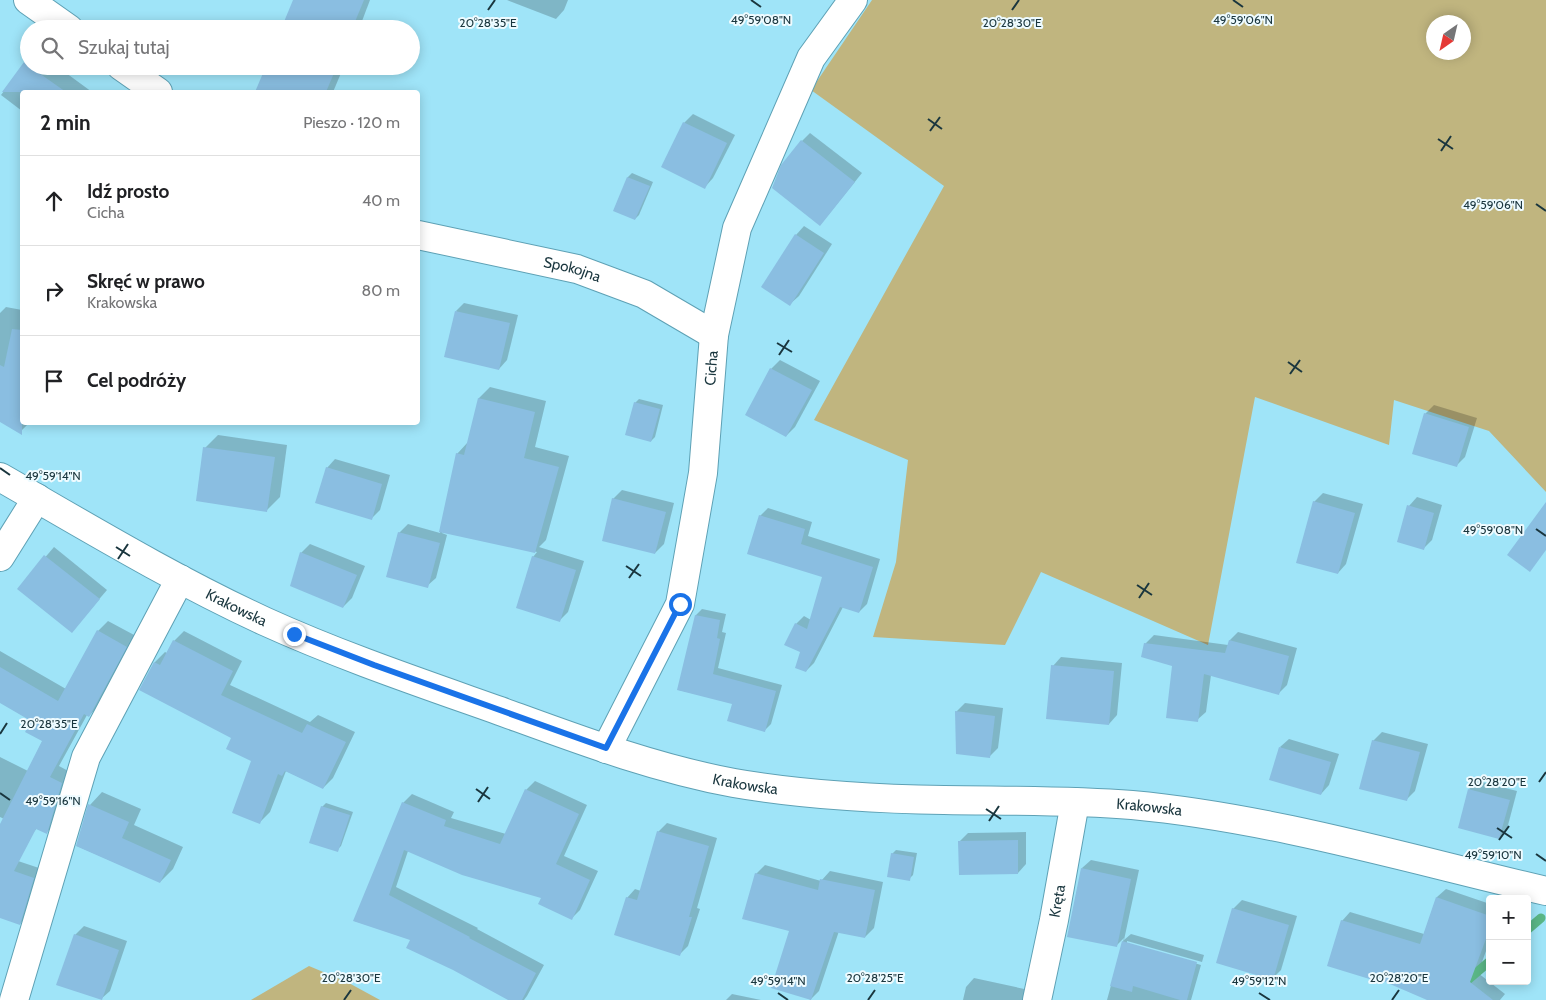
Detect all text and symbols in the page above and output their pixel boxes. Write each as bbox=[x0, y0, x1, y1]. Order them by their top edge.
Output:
text: 49°59'08"N bbox=[731, 12, 791, 27]
text: 49°59'06"N bbox=[1213, 12, 1273, 27]
text: 20°28'35"E bbox=[459, 15, 517, 30]
text: 20°28'30"E bbox=[982, 15, 1042, 30]
north arrow bbox=[1426, 15, 1471, 60]
search box bbox=[20, 20, 420, 75]
icon: search bbox=[38, 34, 66, 62]
text: Szukaj tutaj bbox=[78, 36, 170, 59]
text: 2 min bbox=[40, 110, 91, 135]
text: Pieszo · 120 m bbox=[303, 113, 400, 132]
text: Idź prosto bbox=[87, 180, 169, 203]
icon: ahead bbox=[40, 187, 68, 215]
text: 40 m bbox=[362, 191, 400, 210]
text: 49°59'06"N bbox=[1463, 197, 1523, 212]
text: Cicha bbox=[87, 203, 124, 222]
street label: Spokojna bbox=[542, 253, 604, 286]
text: Skręć w prawo bbox=[87, 270, 205, 293]
icon: right bbox=[40, 277, 68, 305]
text: 80 m bbox=[362, 281, 400, 300]
text: Krakowska bbox=[87, 293, 157, 312]
street label: Cicha bbox=[701, 349, 722, 386]
icon: arrive bbox=[40, 367, 68, 395]
text: Cel podróży bbox=[87, 369, 186, 392]
text: 49°59'14"N bbox=[25, 468, 81, 483]
text: 49°59'08"N bbox=[1463, 522, 1523, 537]
street label: Krakowska bbox=[203, 585, 270, 630]
route start bbox=[669, 593, 692, 616]
route end bbox=[283, 623, 306, 646]
text: 20°28'35"E bbox=[20, 716, 78, 731]
street label: Krakowska bbox=[711, 770, 780, 799]
text: 20°28'20"E bbox=[1468, 774, 1527, 789]
text: 49°59'16"N bbox=[25, 793, 81, 808]
street label: Krakowska bbox=[1116, 795, 1184, 820]
text: 49°59'10"N bbox=[1464, 847, 1522, 862]
street label: Kręta bbox=[1046, 882, 1069, 919]
map controls bbox=[1486, 895, 1531, 985]
button: + bbox=[1486, 895, 1531, 940]
button: − bbox=[1486, 940, 1531, 985]
text: 20°28'30"E bbox=[321, 970, 381, 985]
text: 20°28'25"E bbox=[846, 970, 904, 985]
text: 20°28'20"E bbox=[1370, 970, 1429, 985]
text: 49°59'14"N bbox=[750, 973, 806, 988]
text: 49°59'12"N bbox=[1231, 973, 1287, 988]

